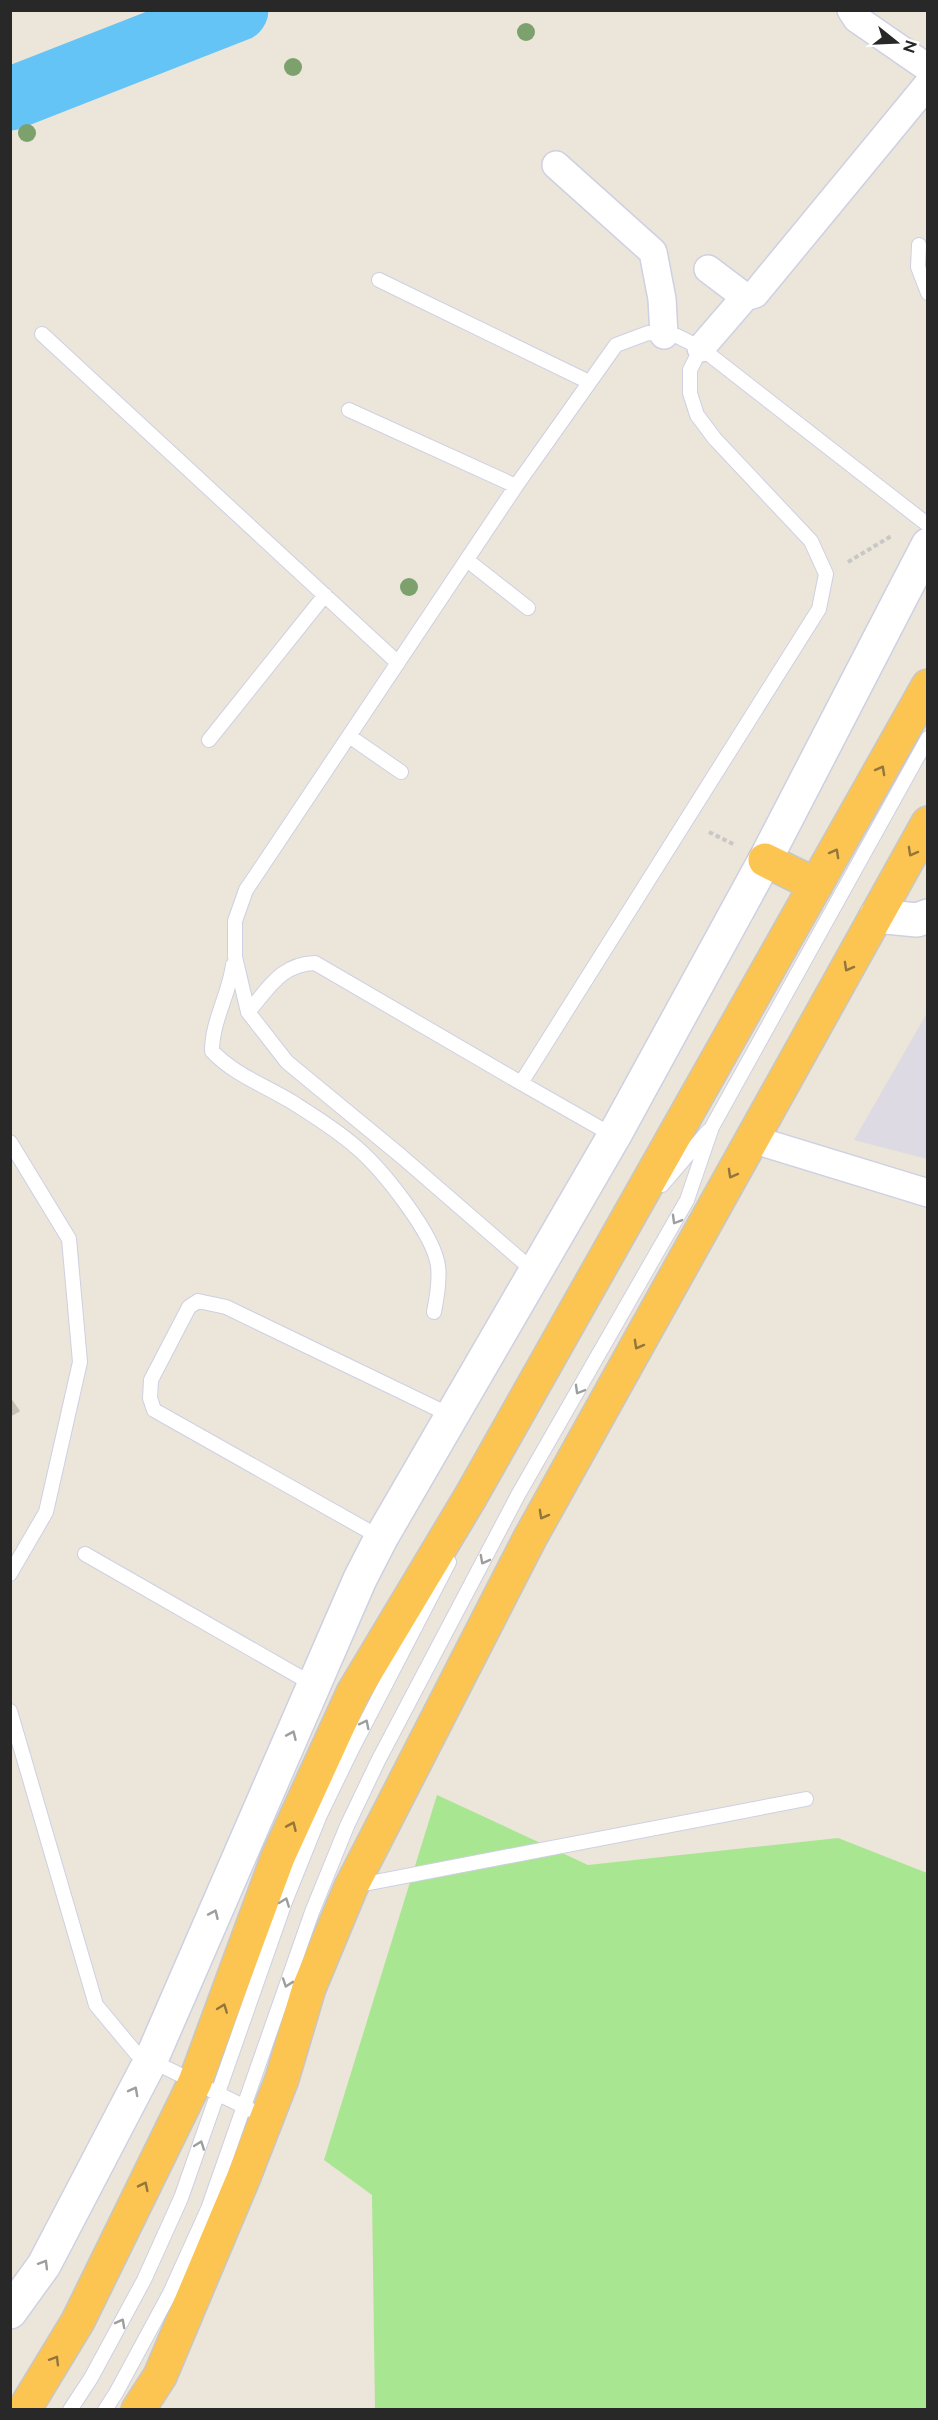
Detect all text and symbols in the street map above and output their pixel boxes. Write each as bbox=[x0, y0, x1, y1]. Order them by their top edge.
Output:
north arrow bbox=[866, 12, 926, 72]
text: N bbox=[899, 38, 921, 55]
one-way arrow bbox=[874, 765, 885, 776]
one-way arrow bbox=[908, 846, 919, 856]
one-way arrow bbox=[828, 849, 839, 859]
one-way arrow bbox=[844, 961, 855, 972]
one-way arrow bbox=[728, 1168, 739, 1179]
one-way arrow bbox=[671, 1214, 683, 1224]
one-way arrow bbox=[633, 1339, 645, 1349]
one-way arrow bbox=[575, 1383, 586, 1394]
one-way arrow bbox=[539, 1509, 550, 1520]
one-way arrow bbox=[480, 1553, 491, 1564]
one-way arrow bbox=[357, 1719, 369, 1730]
one-way arrow bbox=[285, 1730, 297, 1741]
one-way arrow bbox=[285, 1822, 297, 1833]
one-way arrow bbox=[278, 1897, 290, 1908]
one-way arrow bbox=[207, 1909, 219, 1920]
one-way arrow bbox=[282, 1978, 295, 1988]
one-way arrow bbox=[216, 2003, 228, 2014]
one-way arrow bbox=[127, 2087, 138, 2098]
one-way arrow bbox=[192, 2140, 205, 2151]
one-way arrow bbox=[136, 2182, 148, 2193]
one-way arrow bbox=[36, 2260, 48, 2270]
one-way arrow bbox=[114, 2319, 125, 2329]
one-way arrow bbox=[47, 2355, 58, 2366]

